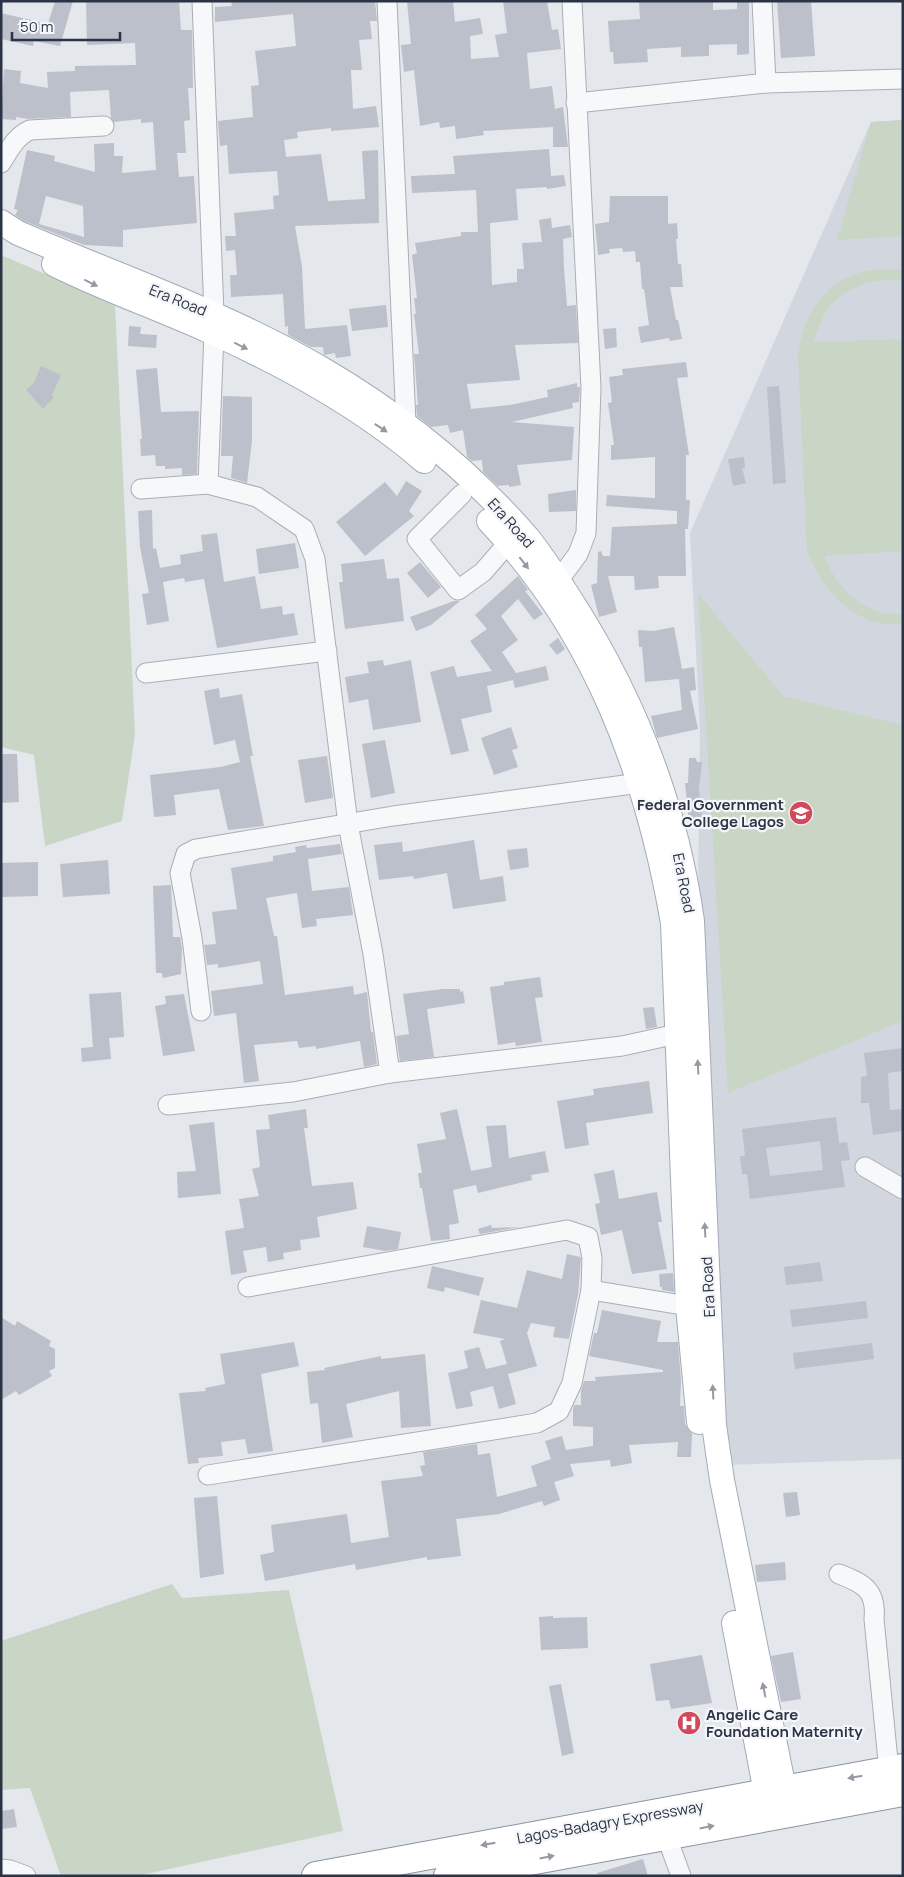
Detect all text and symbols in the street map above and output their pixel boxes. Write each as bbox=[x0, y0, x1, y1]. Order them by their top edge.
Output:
scale bar bbox=[12, 10, 120, 42]
text: 50 m bbox=[20, 16, 54, 37]
one-way arrow bbox=[84, 279, 98, 287]
street label: Era Road bbox=[146, 279, 210, 321]
one-way arrow bbox=[234, 342, 248, 350]
one-way arrow bbox=[375, 423, 388, 432]
street label: Era Road bbox=[483, 493, 539, 553]
one-way arrow bbox=[519, 556, 530, 569]
place label: Federal Government College Lagos bbox=[637, 794, 784, 832]
school or university icon: Federal Government College Lagos bbox=[788, 800, 814, 826]
street label: Era Road bbox=[668, 851, 700, 915]
one-way arrow bbox=[694, 1059, 702, 1075]
one-way arrow bbox=[701, 1221, 709, 1237]
street label: Era Road bbox=[696, 1256, 720, 1318]
one-way arrow bbox=[708, 1384, 716, 1400]
one-way arrow bbox=[759, 1681, 767, 1697]
place label: Angelic Care Foundation Maternity bbox=[706, 1704, 863, 1742]
hospital icon: Angelic Care Foundation Maternity bbox=[676, 1710, 702, 1736]
one-way arrow bbox=[846, 1773, 862, 1781]
street label: Lagos-Badagry Expressway bbox=[515, 1795, 705, 1849]
one-way arrow bbox=[699, 1823, 715, 1831]
one-way arrow bbox=[480, 1841, 496, 1849]
one-way arrow bbox=[540, 1853, 555, 1861]

